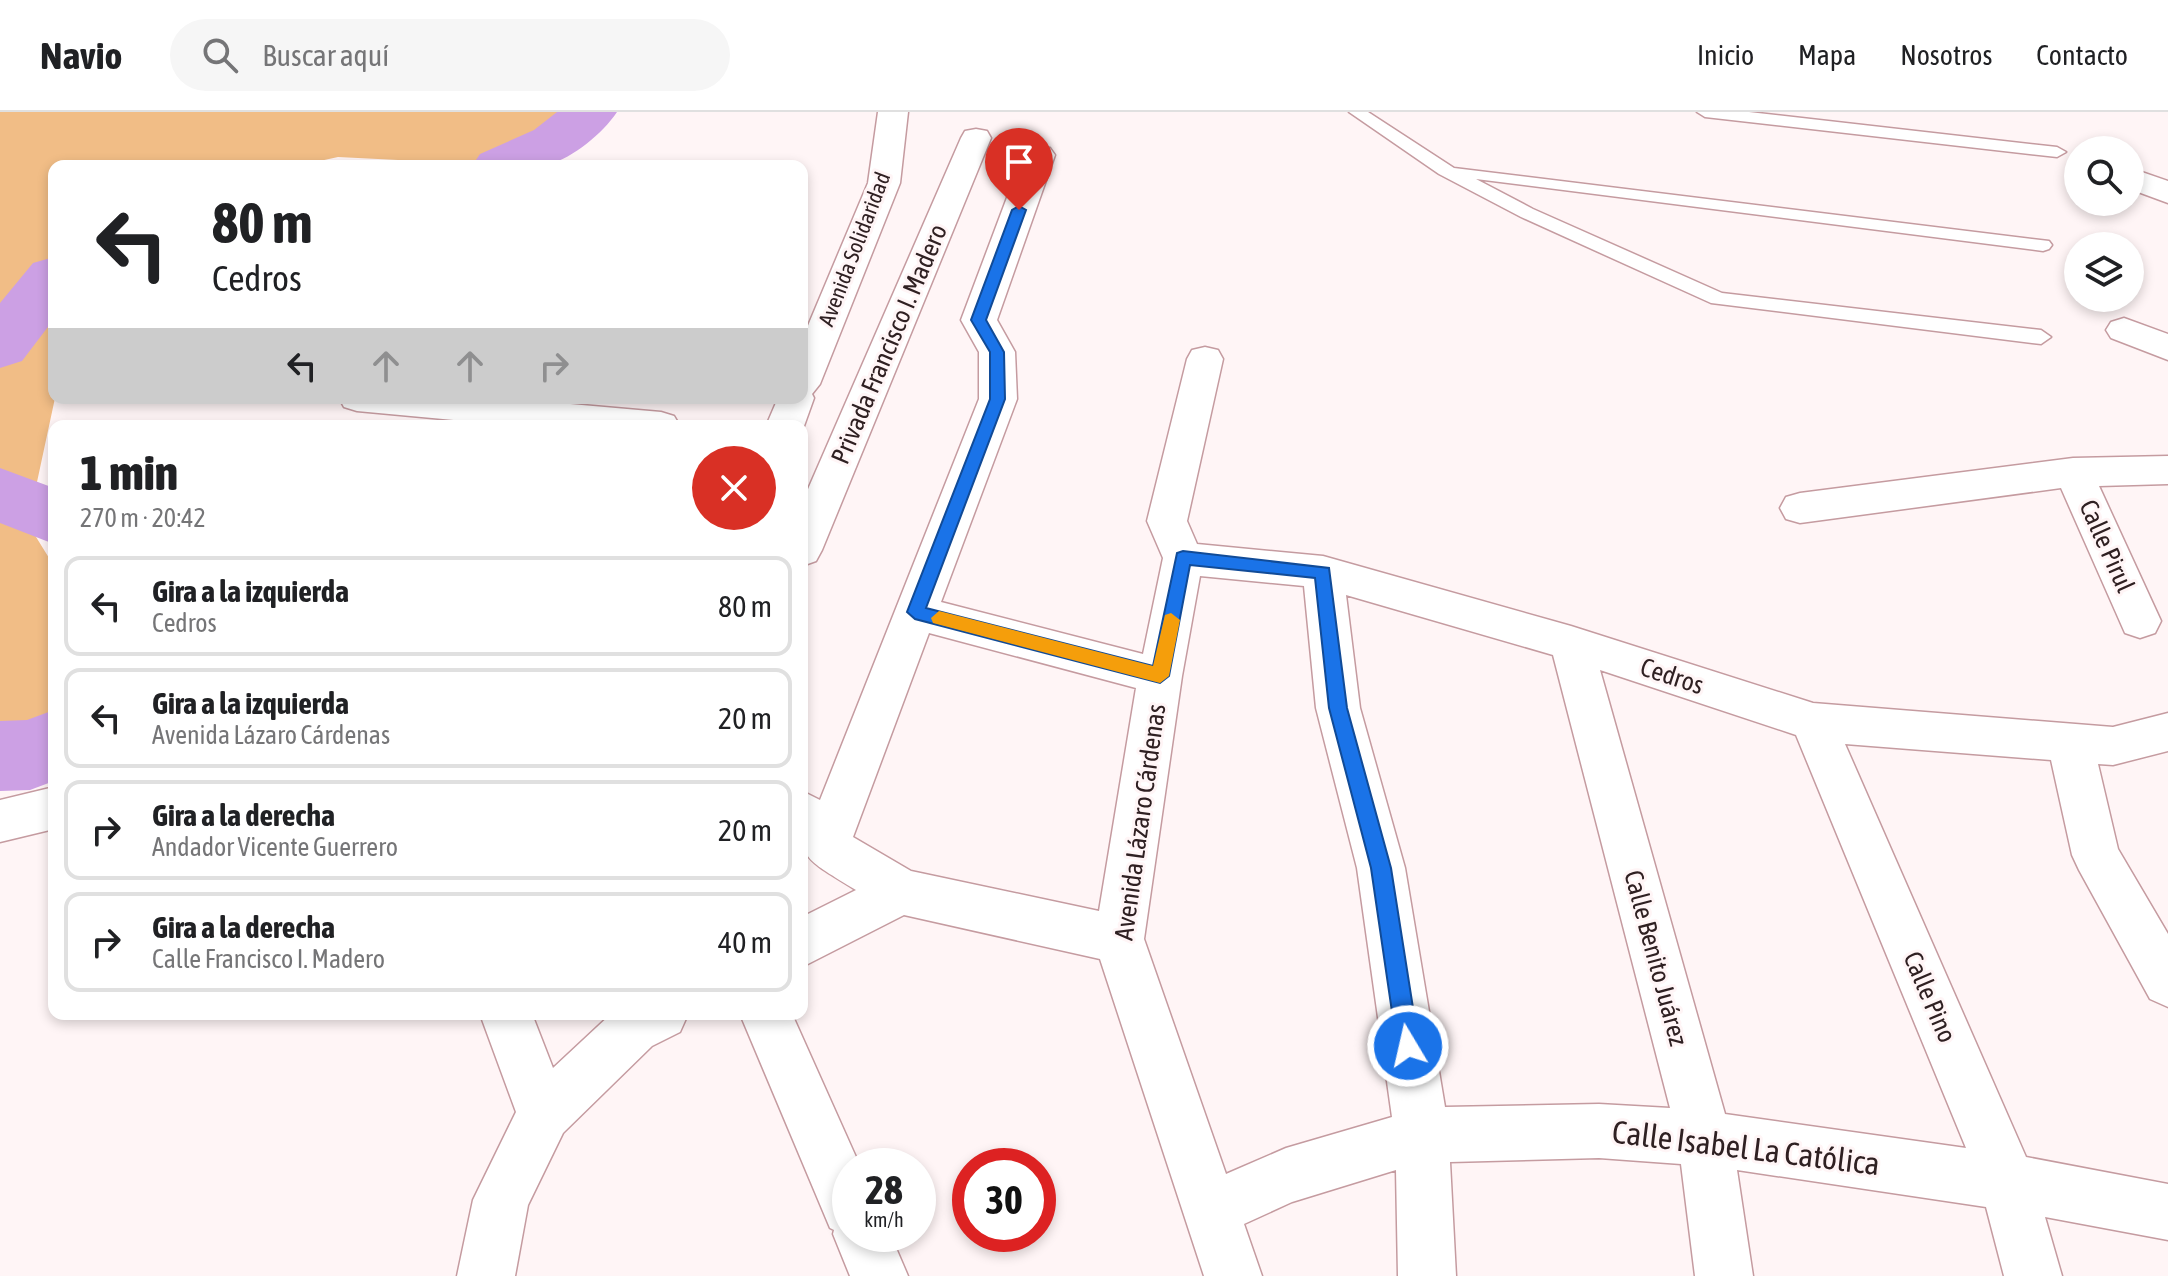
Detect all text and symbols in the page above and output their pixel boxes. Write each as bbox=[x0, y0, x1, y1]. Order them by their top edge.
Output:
search box bbox=[170, 19, 730, 91]
icon: search bbox=[198, 33, 242, 77]
text: Navio bbox=[40, 34, 122, 77]
text: Buscar aquí bbox=[262, 38, 389, 72]
text: Inicio bbox=[1697, 39, 1754, 71]
text: Mapa bbox=[1798, 39, 1856, 71]
text: Nosotros bbox=[1900, 39, 1992, 71]
text: Contacto bbox=[2036, 39, 2128, 71]
pin bbox=[985, 128, 1053, 210]
map controls bbox=[2064, 136, 2144, 312]
button: search bbox=[2064, 136, 2144, 216]
icon: arrive bbox=[997, 140, 1041, 184]
street label: Avenida Solidaridad bbox=[813, 168, 895, 330]
text: 80 m bbox=[212, 191, 313, 255]
icon: left bbox=[80, 192, 184, 296]
street label: Privada Francisco I. Madero bbox=[825, 220, 953, 468]
button: layers bbox=[2064, 232, 2144, 312]
text: Cedros bbox=[212, 257, 302, 299]
icon: left bbox=[280, 344, 324, 388]
icon: ahead bbox=[364, 344, 408, 388]
icon: ahead bbox=[448, 344, 492, 388]
icon: right bbox=[532, 344, 576, 388]
text: 1 min bbox=[80, 445, 178, 500]
button: close bbox=[692, 446, 776, 530]
street label: Calle Pirul bbox=[2073, 495, 2141, 597]
text: 270 m · 20:42 bbox=[80, 503, 206, 533]
text: Gira a la izquierda bbox=[152, 574, 349, 608]
icon: left bbox=[84, 584, 128, 628]
text: 80 m bbox=[718, 589, 772, 623]
text: Cedros bbox=[152, 608, 217, 638]
street label: Cedros bbox=[1637, 652, 1707, 700]
text: Gira a la izquierda bbox=[152, 686, 349, 720]
icon: left bbox=[84, 696, 128, 740]
text: 20 m bbox=[718, 701, 772, 735]
street label: Avenida Lázaro Cárdenas bbox=[1109, 702, 1171, 942]
text: Avenida Lázaro Cárdenas bbox=[152, 720, 390, 750]
text: Gira a la derecha bbox=[152, 798, 335, 832]
icon: right bbox=[84, 808, 128, 852]
text: 20 m bbox=[718, 813, 772, 847]
text: Andador Vicente Guerrero bbox=[152, 832, 398, 862]
street label: Calle Benito Juárez bbox=[1618, 867, 1694, 1049]
text: Gira a la derecha bbox=[152, 910, 335, 944]
icon: right bbox=[84, 920, 128, 964]
text: 40 m bbox=[718, 925, 772, 959]
text: Calle Francisco I. Madero bbox=[152, 944, 385, 974]
street label: Calle Pino bbox=[1897, 947, 1963, 1047]
position arrow bbox=[1366, 1004, 1450, 1088]
street label: Calle Isabel La Católica bbox=[1610, 1113, 1882, 1182]
speed limit sign: 30 bbox=[952, 1148, 1056, 1252]
text: 28 bbox=[865, 1167, 903, 1212]
text: km/h bbox=[864, 1208, 904, 1231]

